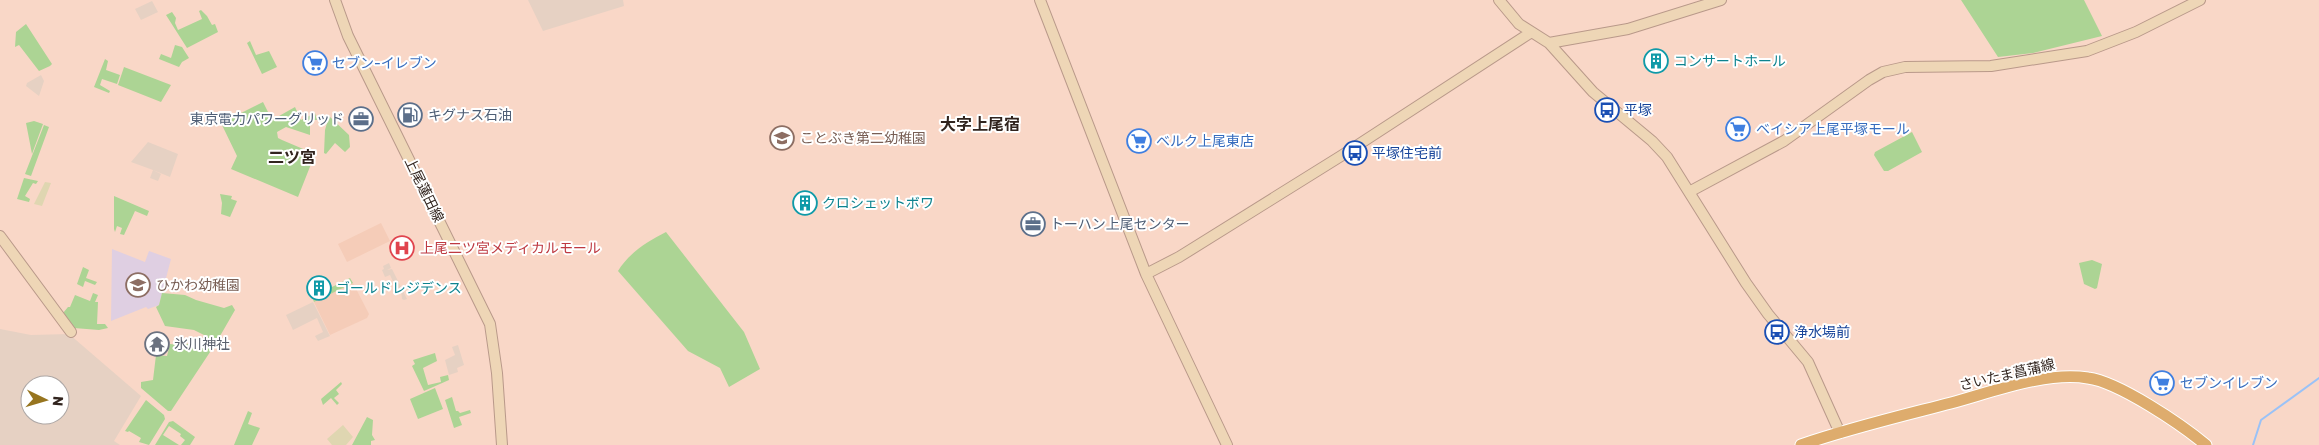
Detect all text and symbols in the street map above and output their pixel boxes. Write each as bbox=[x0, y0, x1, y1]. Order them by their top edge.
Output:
building icon: コンサートホール bbox=[1643, 48, 1669, 74]
supermarket icon: セブン-イレブン bbox=[302, 50, 328, 76]
place label: コンサートホール bbox=[1674, 53, 1786, 70]
place label: セブン-イレブン bbox=[332, 55, 437, 72]
bus stop icon: 平塚 bbox=[1594, 97, 1620, 123]
fuel station icon: キグナス石油 bbox=[397, 102, 423, 128]
place label: 平塚 bbox=[1624, 102, 1652, 119]
office icon: 東京電力パワーグリッド bbox=[348, 106, 374, 132]
place label: キグナス石油 bbox=[428, 107, 512, 124]
place label: 東京電力パワーグリッド bbox=[190, 111, 344, 128]
district label: 大字上尾宿 bbox=[940, 115, 1020, 134]
supermarket icon: ベイシア上尾平塚モール bbox=[1725, 116, 1751, 142]
place label: ベイシア上尾平塚モール bbox=[1756, 121, 1910, 138]
school or university icon: ことぶき第二幼稚園 bbox=[769, 125, 795, 151]
supermarket icon: ベルク上尾東店 bbox=[1126, 128, 1152, 154]
place label: ことぶき第二幼稚園 bbox=[800, 130, 926, 147]
place label: ベルク上尾東店 bbox=[1156, 133, 1254, 150]
bus stop icon: 平塚住宅前 bbox=[1342, 140, 1368, 166]
place label: 平塚住宅前 bbox=[1372, 145, 1442, 162]
district label: 二ツ宮 bbox=[268, 148, 316, 167]
street label: 上尾蓮田線 bbox=[401, 155, 447, 225]
building icon: クロシェットボワ bbox=[792, 190, 818, 216]
place label: クロシェットボワ bbox=[822, 195, 934, 212]
office icon: トーハン上尾センター bbox=[1020, 211, 1046, 237]
place label: トーハン上尾センター bbox=[1050, 216, 1190, 233]
hospital icon: 上尾二ツ宮メディカルモール bbox=[389, 235, 415, 261]
place label: 上尾二ツ宮メディカルモール bbox=[420, 240, 601, 257]
school or university icon: ひかわ幼稚園 bbox=[125, 272, 151, 298]
building icon: ゴールドレジデンス bbox=[306, 275, 332, 301]
place label: ひかわ幼稚園 bbox=[156, 277, 240, 294]
place label: ゴールドレジデンス bbox=[336, 280, 462, 297]
bus stop icon: 浄水場前 bbox=[1764, 319, 1790, 345]
place label: 浄水場前 bbox=[1794, 324, 1850, 341]
temple icon: 氷川神社 bbox=[144, 331, 170, 357]
place label: 氷川神社 bbox=[174, 336, 230, 353]
street label: さいたま菖蒲線 bbox=[1958, 356, 2056, 394]
supermarket icon: セブンイレブン bbox=[2149, 370, 2175, 396]
north arrow bbox=[20, 375, 70, 425]
place label: セブンイレブン bbox=[2180, 375, 2278, 392]
text: N bbox=[49, 395, 66, 407]

